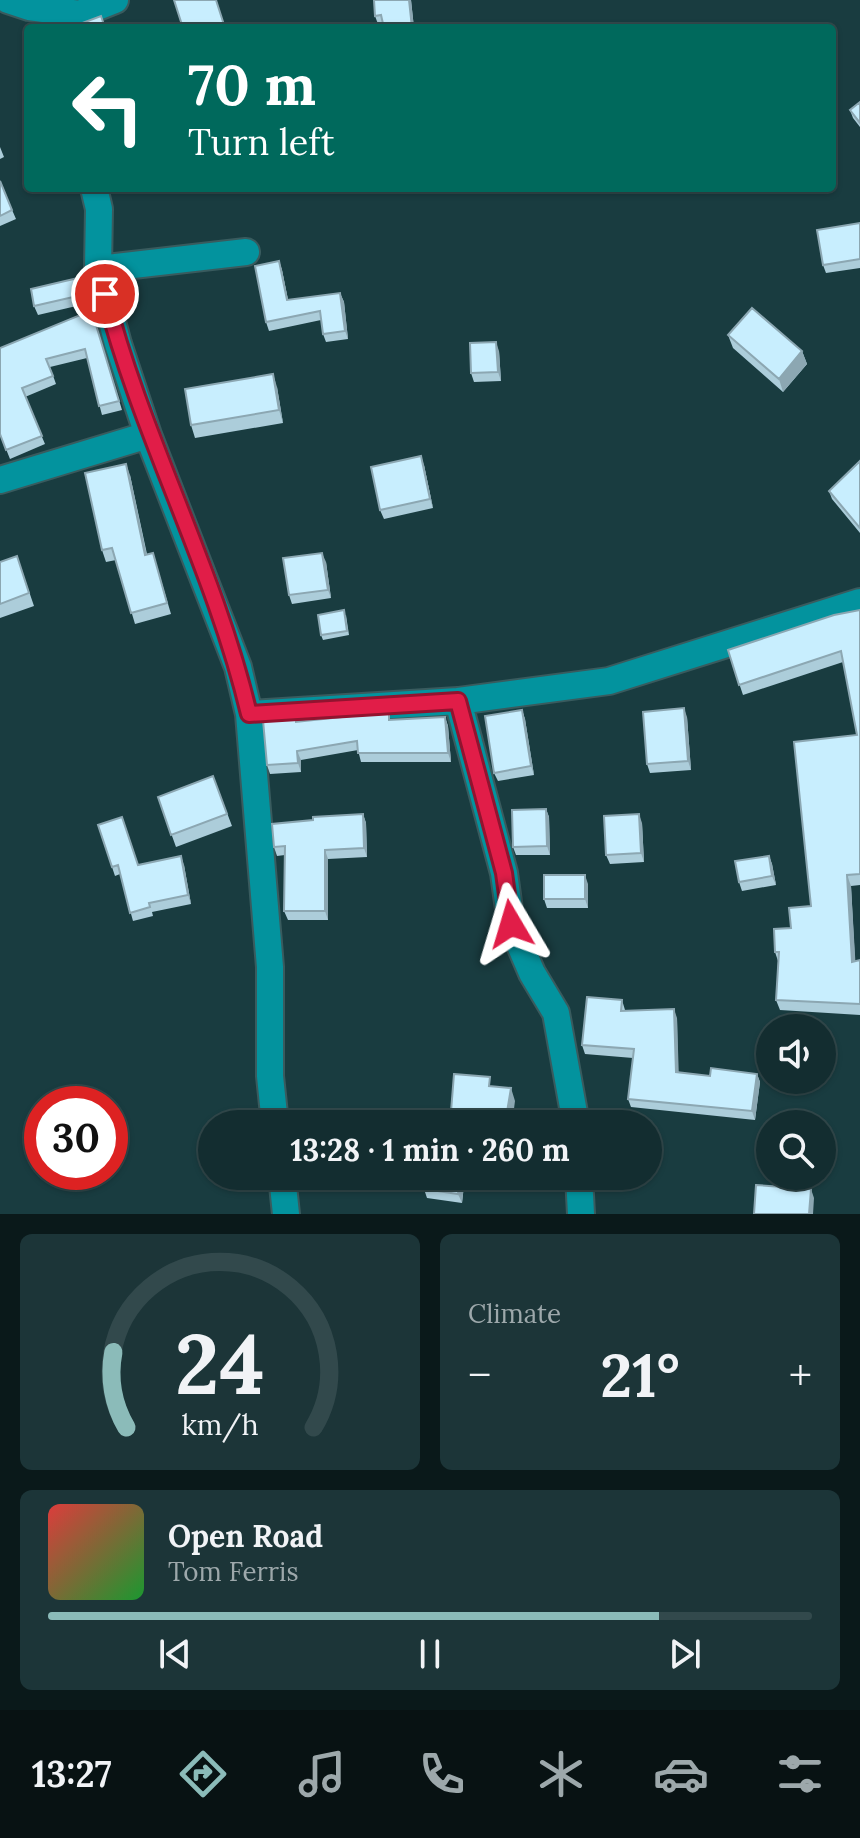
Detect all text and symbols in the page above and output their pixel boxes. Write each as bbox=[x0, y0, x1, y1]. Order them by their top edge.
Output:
text: 70 m bbox=[188, 49, 316, 120]
icon: left bbox=[56, 56, 160, 160]
text: Turn left bbox=[188, 119, 335, 165]
pin bbox=[71, 260, 139, 328]
icon: arrive bbox=[83, 272, 127, 316]
position arrow bbox=[469, 882, 553, 966]
map controls bbox=[756, 1014, 836, 1190]
button: sound bbox=[756, 1014, 836, 1094]
speed limit sign: 30 bbox=[24, 1086, 128, 1190]
button: search bbox=[756, 1110, 836, 1190]
text: 13:28 · 1 min · 260 m bbox=[290, 1131, 570, 1169]
text: Climate bbox=[468, 1297, 561, 1330]
text: 24 bbox=[175, 1310, 265, 1417]
text: 21° bbox=[600, 1337, 680, 1413]
text: − bbox=[468, 1347, 491, 1403]
text: + bbox=[789, 1347, 812, 1403]
text: km/h bbox=[181, 1406, 259, 1443]
text: Open Road bbox=[168, 1517, 323, 1555]
text: Tom Ferris bbox=[168, 1555, 298, 1588]
icon: previous bbox=[153, 1632, 197, 1676]
icon: pause bbox=[408, 1632, 452, 1676]
icon: next bbox=[663, 1632, 707, 1676]
icon: directions bbox=[175, 1746, 231, 1802]
icon: music bbox=[294, 1746, 350, 1802]
icon: phone bbox=[414, 1746, 470, 1802]
icon: climate bbox=[533, 1746, 589, 1802]
icon: car bbox=[653, 1746, 709, 1802]
icon: filters bbox=[772, 1746, 828, 1802]
text: 13:27 bbox=[32, 1751, 112, 1797]

